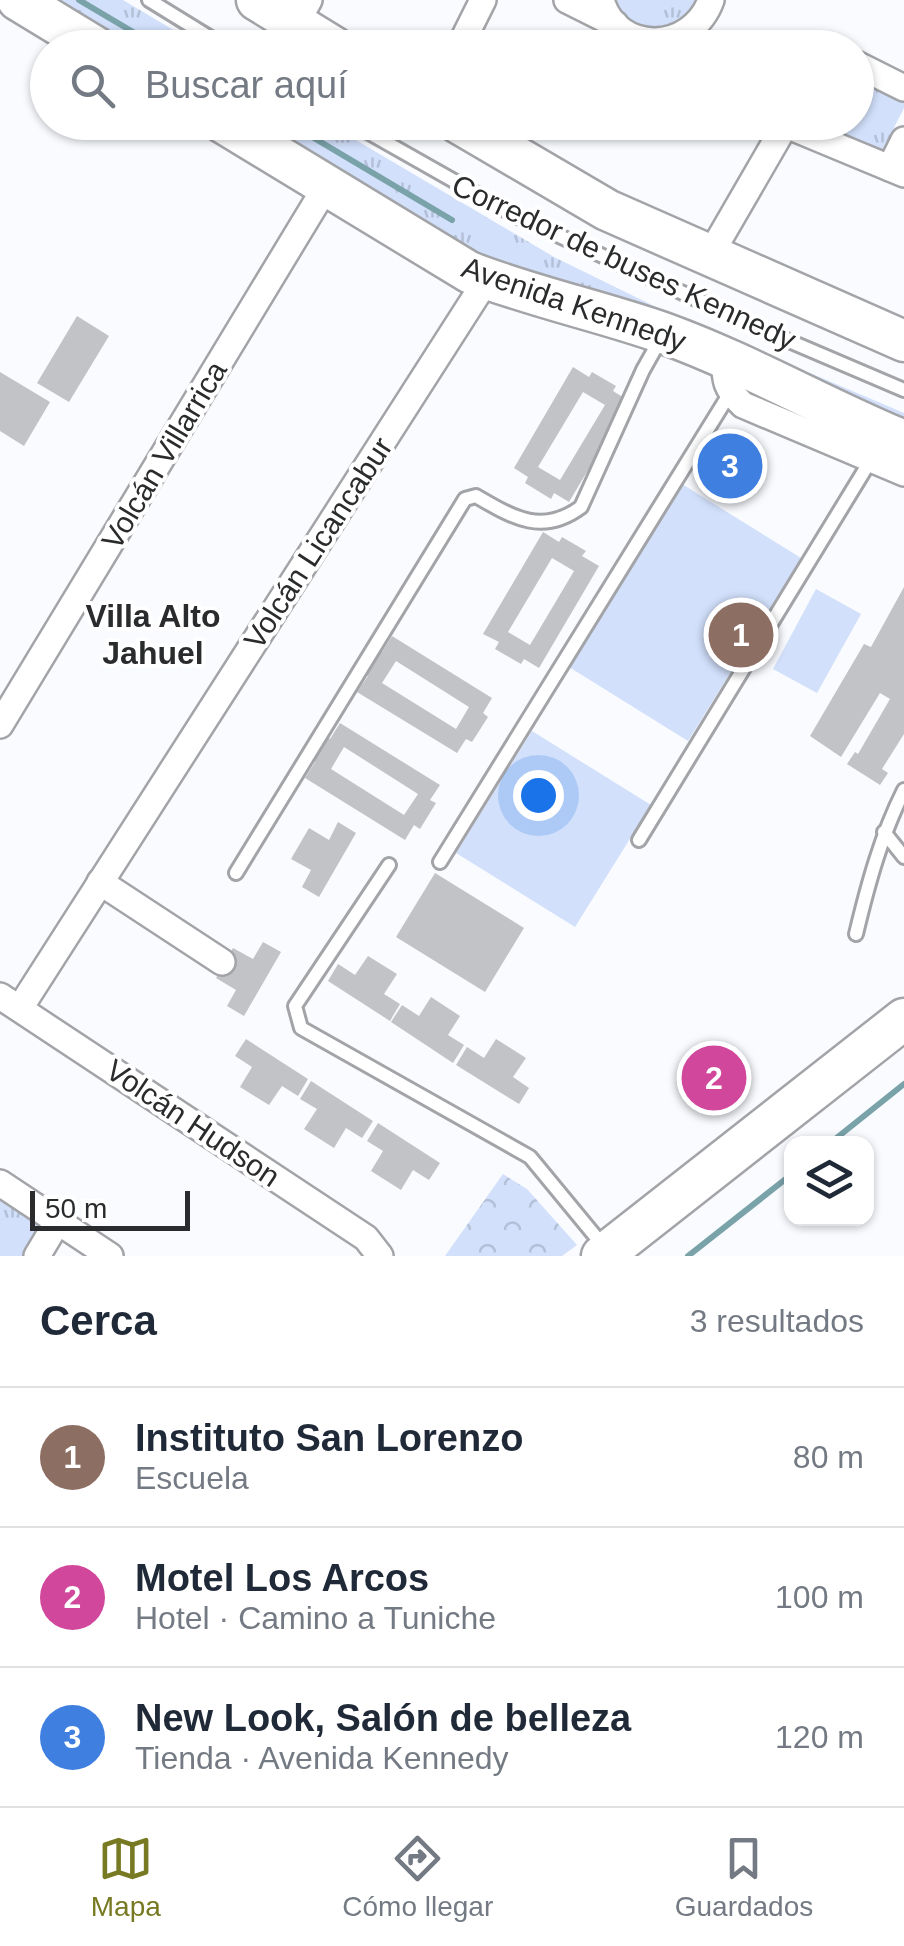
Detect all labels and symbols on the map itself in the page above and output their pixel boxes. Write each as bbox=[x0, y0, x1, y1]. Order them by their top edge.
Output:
street label: Corredor de buses Kennedy bbox=[447, 168, 801, 356]
street label: Avenida Kennedy bbox=[458, 250, 690, 358]
street label: Volcán Villarrica bbox=[95, 355, 233, 555]
pin: 3 bbox=[698, 428, 762, 504]
street label: Volcán Licancabur bbox=[237, 431, 399, 655]
district label: Villa Alto Jahuel bbox=[85, 598, 221, 671]
pin: 1 bbox=[708, 598, 774, 672]
your location bbox=[513, 770, 564, 821]
pin: 2 bbox=[682, 1040, 746, 1116]
street label: Volcán Hudson bbox=[100, 1053, 286, 1193]
scale bar bbox=[30, 1186, 190, 1230]

